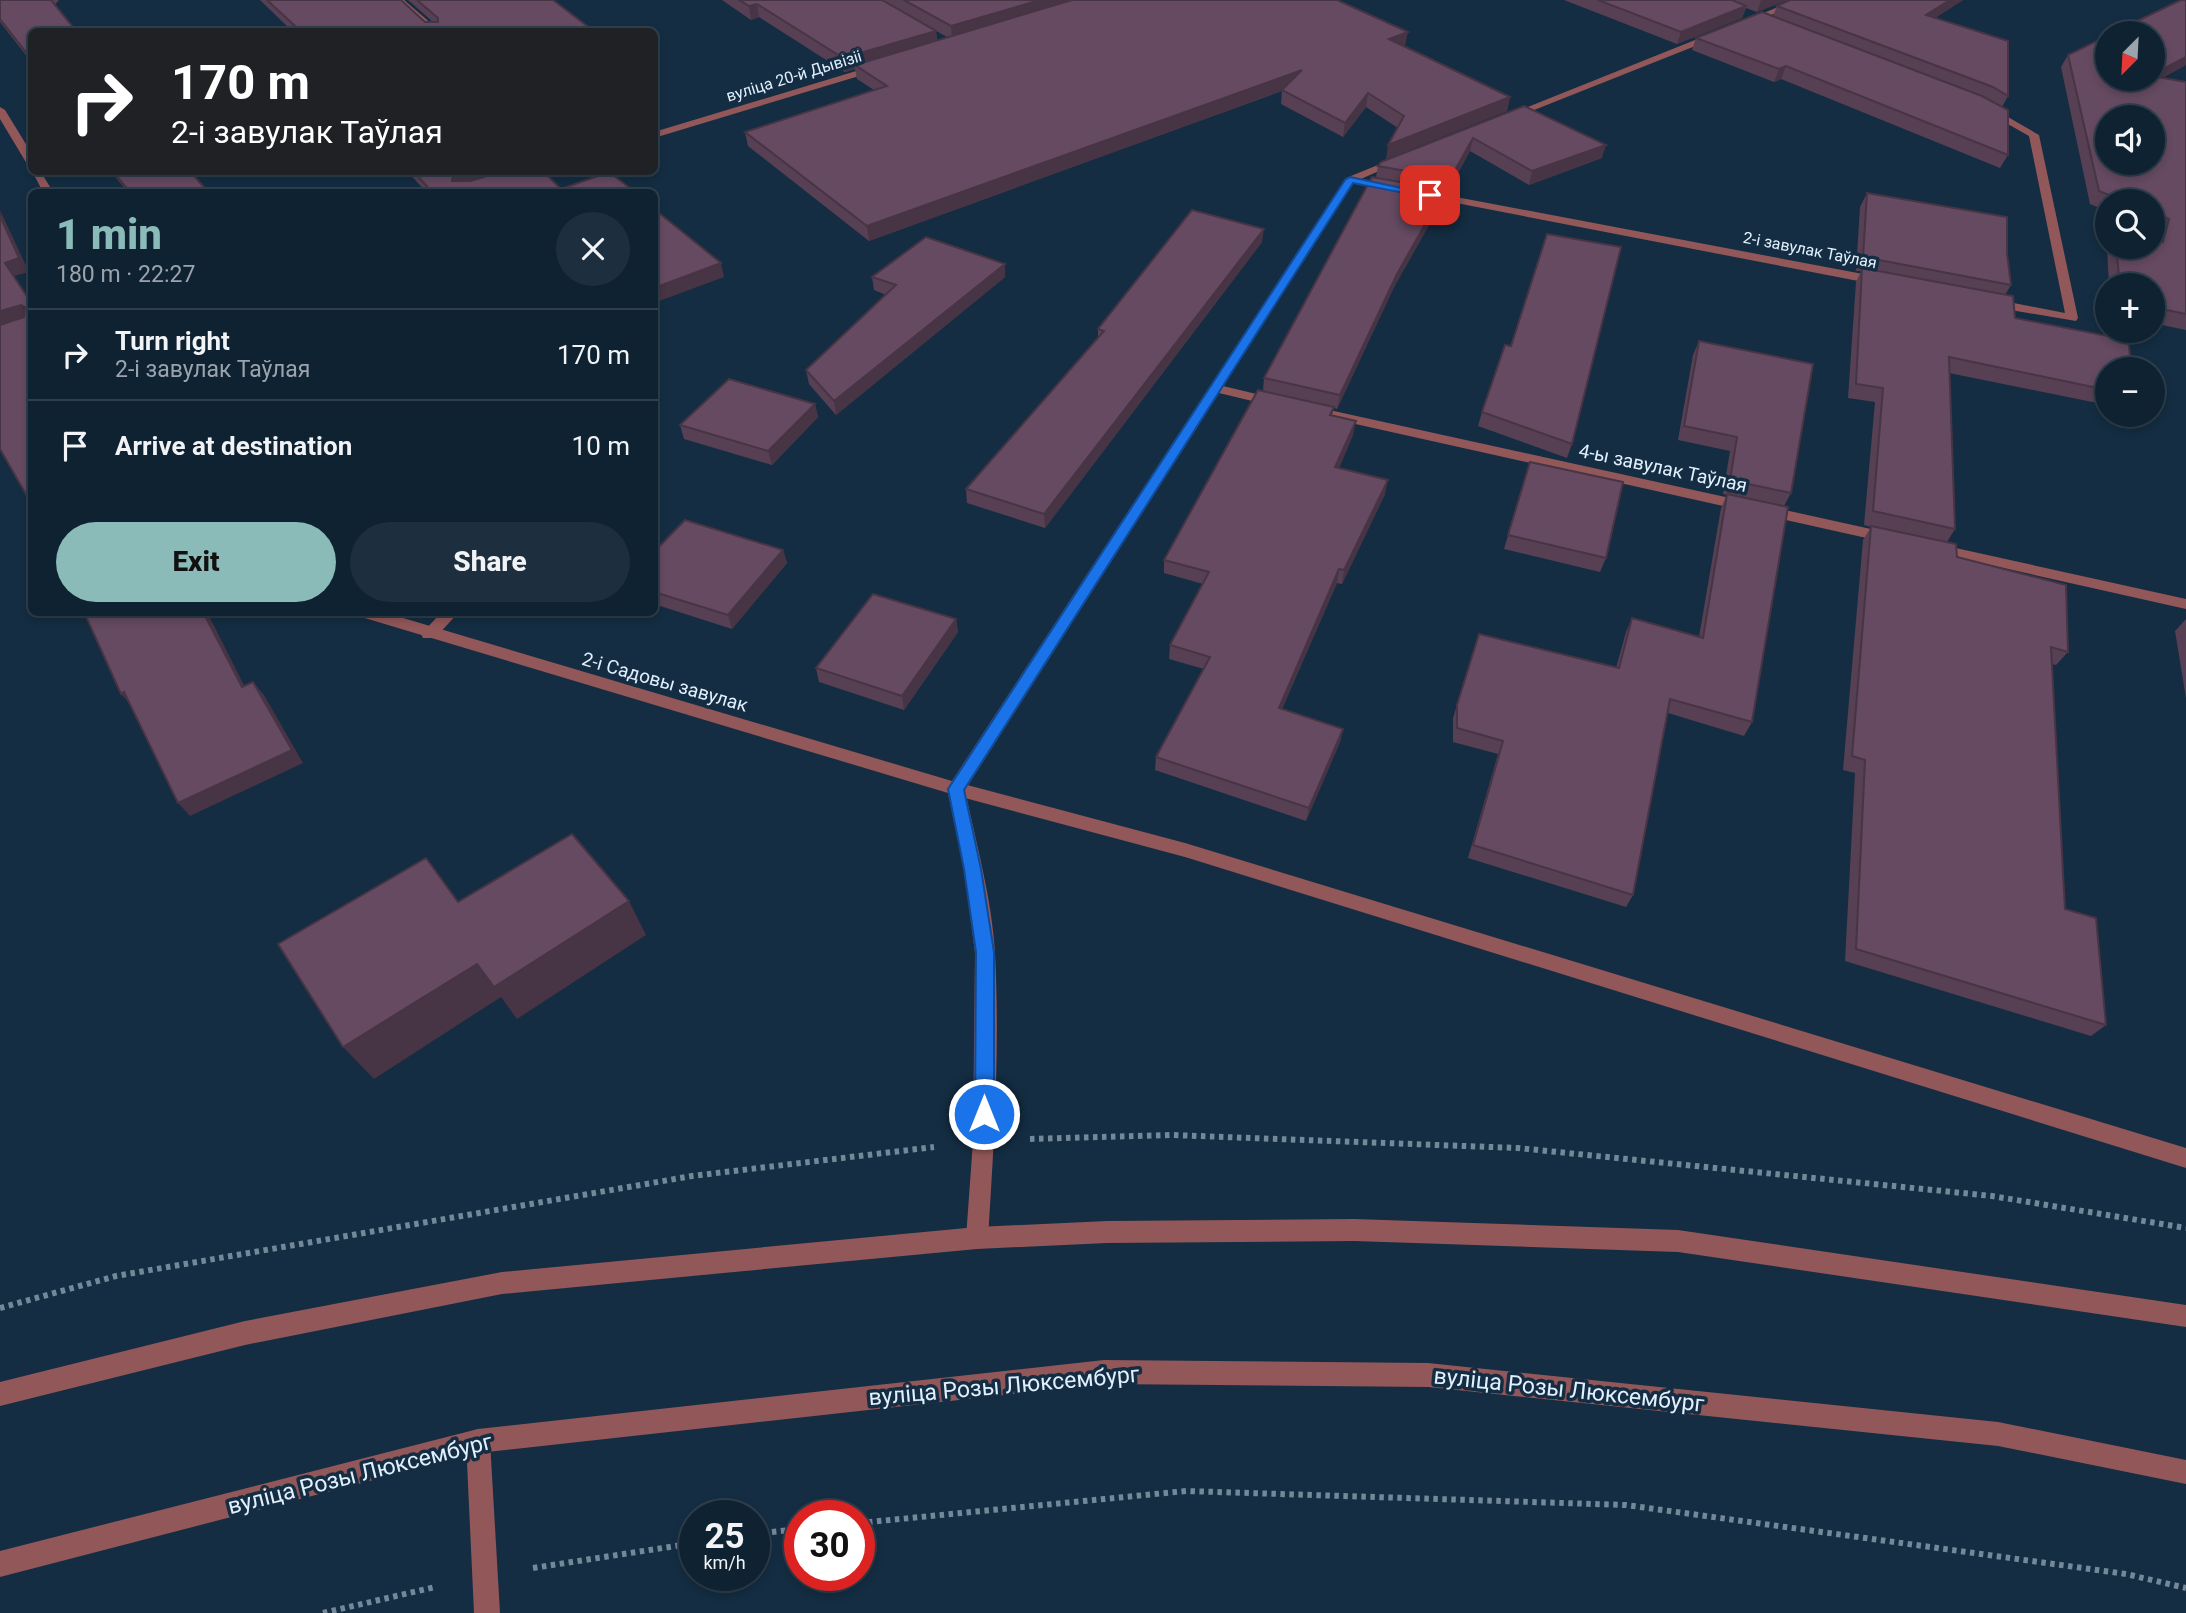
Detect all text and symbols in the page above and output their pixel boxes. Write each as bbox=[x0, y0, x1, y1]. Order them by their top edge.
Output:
north arrow bbox=[2095, 21, 2165, 91]
map controls bbox=[2095, 21, 2165, 427]
street label: вуліца 20-й Дывізіі bbox=[724, 46, 864, 106]
text: 170 m bbox=[171, 54, 310, 111]
icon: right bbox=[56, 56, 147, 147]
button: sound bbox=[2095, 105, 2165, 175]
text: 2-і завулак Таўлая bbox=[171, 113, 443, 151]
pin bbox=[1400, 165, 1460, 225]
icon: arrive bbox=[1411, 176, 1449, 214]
button: search bbox=[2095, 189, 2165, 259]
text: 1 min bbox=[56, 210, 162, 259]
button: close bbox=[556, 212, 630, 286]
street label: 2-і завулак Таўлая bbox=[1741, 228, 1879, 272]
text: 180 m · 22:27 bbox=[56, 261, 195, 288]
button: + bbox=[2095, 273, 2165, 343]
text: Turn right bbox=[115, 326, 230, 356]
icon: right bbox=[56, 336, 94, 374]
text: 170 m bbox=[557, 340, 630, 370]
text: 2-і завулак Таўлая bbox=[115, 356, 310, 383]
button: − bbox=[2095, 357, 2165, 427]
icon: arrive bbox=[56, 427, 94, 465]
text: Arrive at destination bbox=[115, 431, 352, 461]
text: 10 m bbox=[572, 431, 630, 461]
street label: 4-ы завулак Таўлая bbox=[1577, 439, 1749, 497]
button: Exit bbox=[56, 522, 336, 602]
button: Share bbox=[350, 522, 630, 602]
street label: 2-і Садовы завулак bbox=[579, 647, 751, 717]
position arrow bbox=[947, 1077, 1021, 1151]
street label: вуліца Розы Люксембург bbox=[867, 1361, 1141, 1411]
street label: вуліца Розы Люксембург bbox=[1432, 1362, 1706, 1418]
street label: вуліца Розы Люксембург bbox=[225, 1428, 495, 1520]
speed limit sign: 30 bbox=[784, 1500, 875, 1591]
text: 25 bbox=[704, 1516, 745, 1557]
text: km/h bbox=[703, 1552, 746, 1573]

